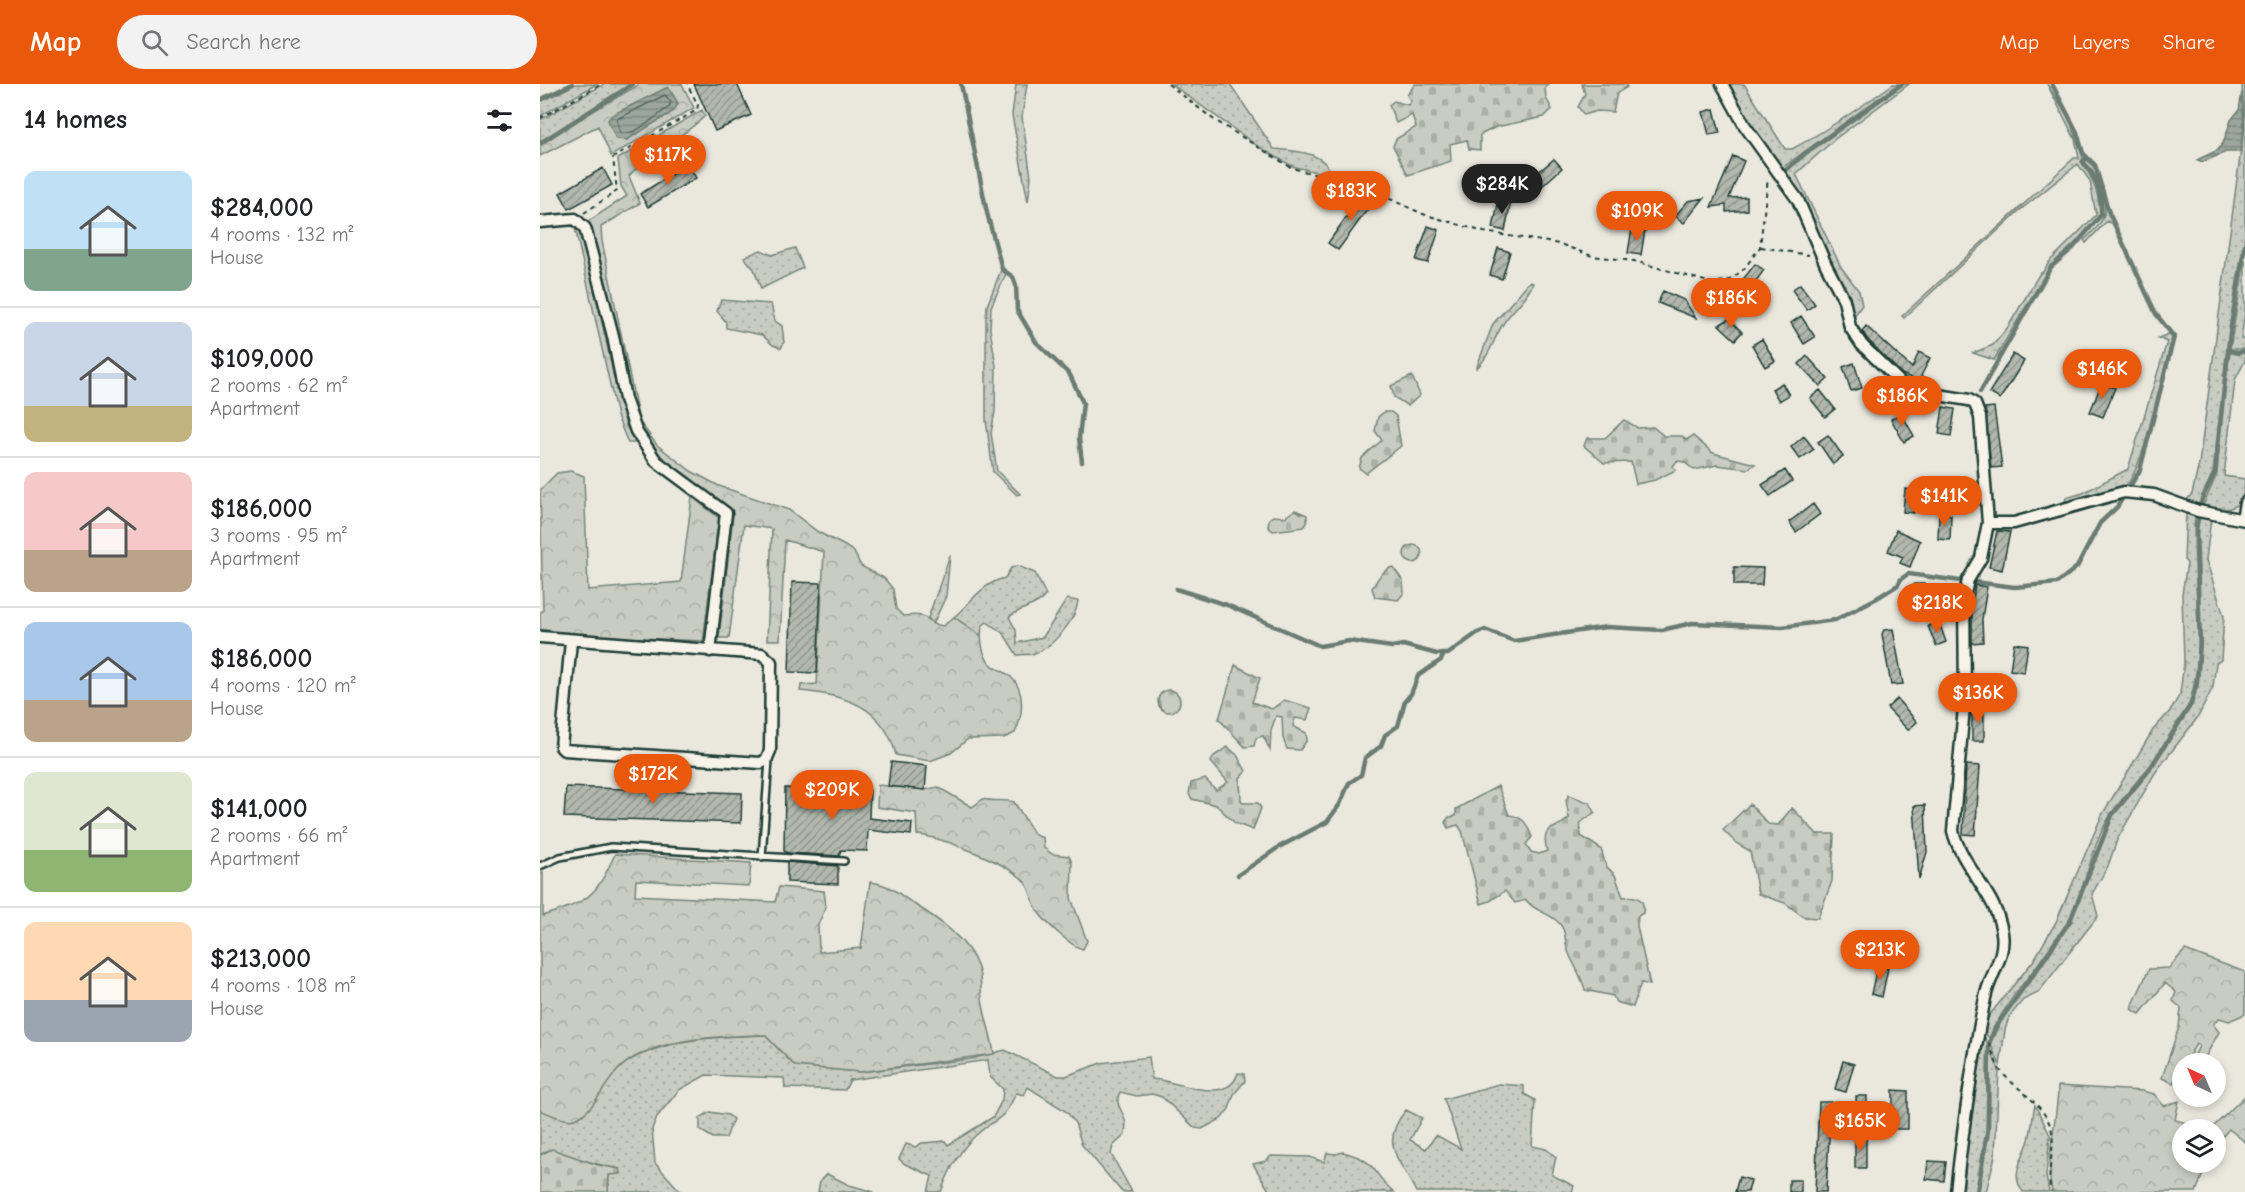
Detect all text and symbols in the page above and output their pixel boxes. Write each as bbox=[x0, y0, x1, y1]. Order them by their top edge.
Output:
search box bbox=[117, 15, 537, 69]
text: Map bbox=[30, 26, 81, 58]
icon: search bbox=[138, 26, 171, 59]
text: Search here bbox=[186, 29, 301, 55]
text: Map bbox=[2000, 30, 2039, 54]
text: Layers bbox=[2072, 30, 2130, 54]
text: Share bbox=[2163, 30, 2215, 54]
icon: filters bbox=[483, 104, 516, 137]
text: 14 homes bbox=[24, 105, 127, 135]
pin: $117K bbox=[626, 135, 710, 186]
text: $117K bbox=[644, 143, 692, 166]
pin: $284K bbox=[1460, 164, 1544, 215]
pin: $183K bbox=[1309, 171, 1393, 222]
text: $284K bbox=[1476, 172, 1528, 195]
text: $183K bbox=[1325, 179, 1377, 202]
pin: $109K bbox=[1595, 191, 1679, 242]
text: $284,000 bbox=[210, 193, 314, 223]
icon: home bbox=[72, 195, 144, 267]
text: $109K bbox=[1610, 199, 1664, 222]
text: 4 rooms · 132 m² bbox=[210, 223, 354, 246]
text: House bbox=[210, 246, 264, 269]
pin: $186K bbox=[1689, 278, 1773, 329]
text: $186K bbox=[1705, 286, 1757, 309]
text: $109,000 bbox=[210, 344, 314, 374]
icon: home bbox=[72, 346, 144, 418]
pin: $146K bbox=[2060, 349, 2144, 400]
text: $146K bbox=[2077, 357, 2127, 380]
text: 2 rooms · 62 m² bbox=[210, 374, 347, 397]
pin: $186K bbox=[1860, 376, 1944, 427]
text: $186K bbox=[1876, 384, 1928, 407]
text: Apartment bbox=[210, 397, 300, 420]
pin: $141K bbox=[1902, 476, 1986, 527]
text: $141K bbox=[1920, 484, 1968, 507]
text: $186,000 bbox=[210, 494, 312, 524]
icon: home bbox=[72, 496, 144, 568]
text: 3 rooms · 95 m² bbox=[210, 524, 347, 547]
text: Apartment bbox=[210, 547, 300, 570]
pin: $218K bbox=[1895, 583, 1979, 634]
text: $218K bbox=[1911, 591, 1963, 614]
text: $186,000 bbox=[210, 644, 312, 674]
icon: home bbox=[72, 646, 144, 718]
pin: $136K bbox=[1936, 673, 2020, 724]
text: 4 rooms · 120 m² bbox=[210, 674, 356, 697]
text: $136K bbox=[1952, 681, 2004, 704]
text: House bbox=[210, 697, 264, 720]
pin: $172K bbox=[611, 754, 695, 805]
text: $172K bbox=[628, 762, 678, 785]
pin: $209K bbox=[790, 770, 874, 821]
text: $209K bbox=[804, 778, 860, 801]
text: $141,000 bbox=[210, 794, 308, 824]
icon: home bbox=[72, 796, 144, 868]
text: 2 rooms · 66 m² bbox=[210, 824, 348, 847]
text: Apartment bbox=[210, 847, 300, 870]
pin: $213K bbox=[1838, 930, 1922, 981]
text: $213K bbox=[1855, 938, 1905, 961]
text: $213,000 bbox=[210, 944, 311, 974]
icon: home bbox=[72, 946, 144, 1018]
text: 4 rooms · 108 m² bbox=[210, 974, 355, 997]
text: House bbox=[210, 997, 264, 1020]
north arrow bbox=[2172, 1053, 2226, 1107]
map controls bbox=[2172, 1053, 2226, 1173]
pin: $165K bbox=[1818, 1101, 1902, 1152]
text: $165K bbox=[1834, 1109, 1886, 1132]
button: layers bbox=[2172, 1119, 2226, 1173]

